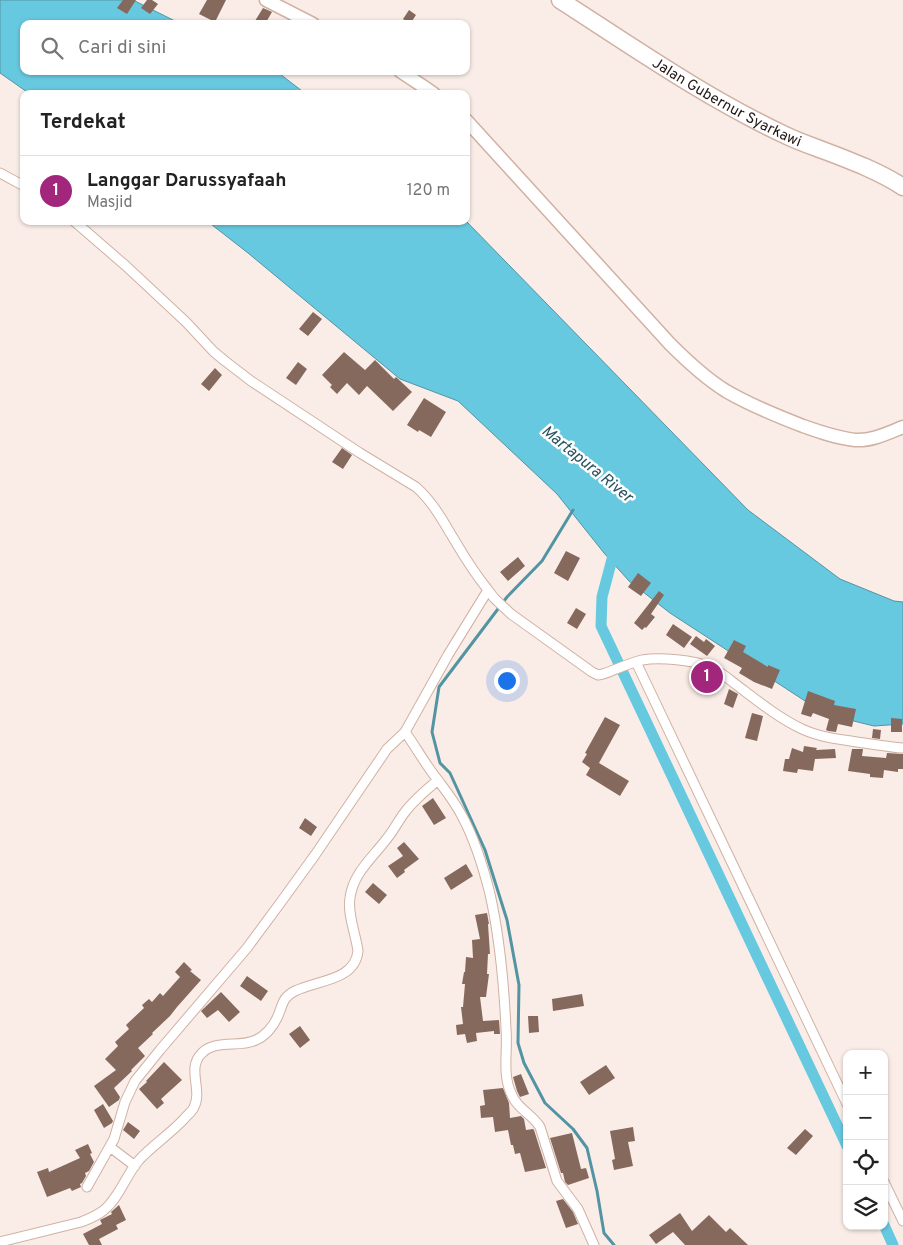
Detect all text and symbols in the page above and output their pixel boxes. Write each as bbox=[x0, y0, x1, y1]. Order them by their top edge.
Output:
search box bbox=[20, 20, 470, 75]
icon: search bbox=[38, 34, 66, 62]
text: Cari di sini bbox=[78, 36, 166, 60]
street label: Jalan Gubernur Syarkawi bbox=[648, 54, 804, 152]
text: Terdekat bbox=[40, 109, 126, 136]
text: Langgar Darussyafaah bbox=[87, 169, 286, 193]
text: 1 bbox=[53, 181, 59, 201]
text: 120 m bbox=[407, 181, 450, 201]
text: Masjid bbox=[87, 193, 132, 213]
water label: Martapura River bbox=[537, 422, 638, 509]
pin: 1 bbox=[691, 658, 723, 696]
your location bbox=[494, 668, 520, 694]
map controls bbox=[843, 1050, 888, 1230]
button: + bbox=[843, 1050, 888, 1095]
button: − bbox=[843, 1095, 888, 1140]
button: locate bbox=[843, 1140, 888, 1185]
button: layers bbox=[843, 1185, 888, 1230]

